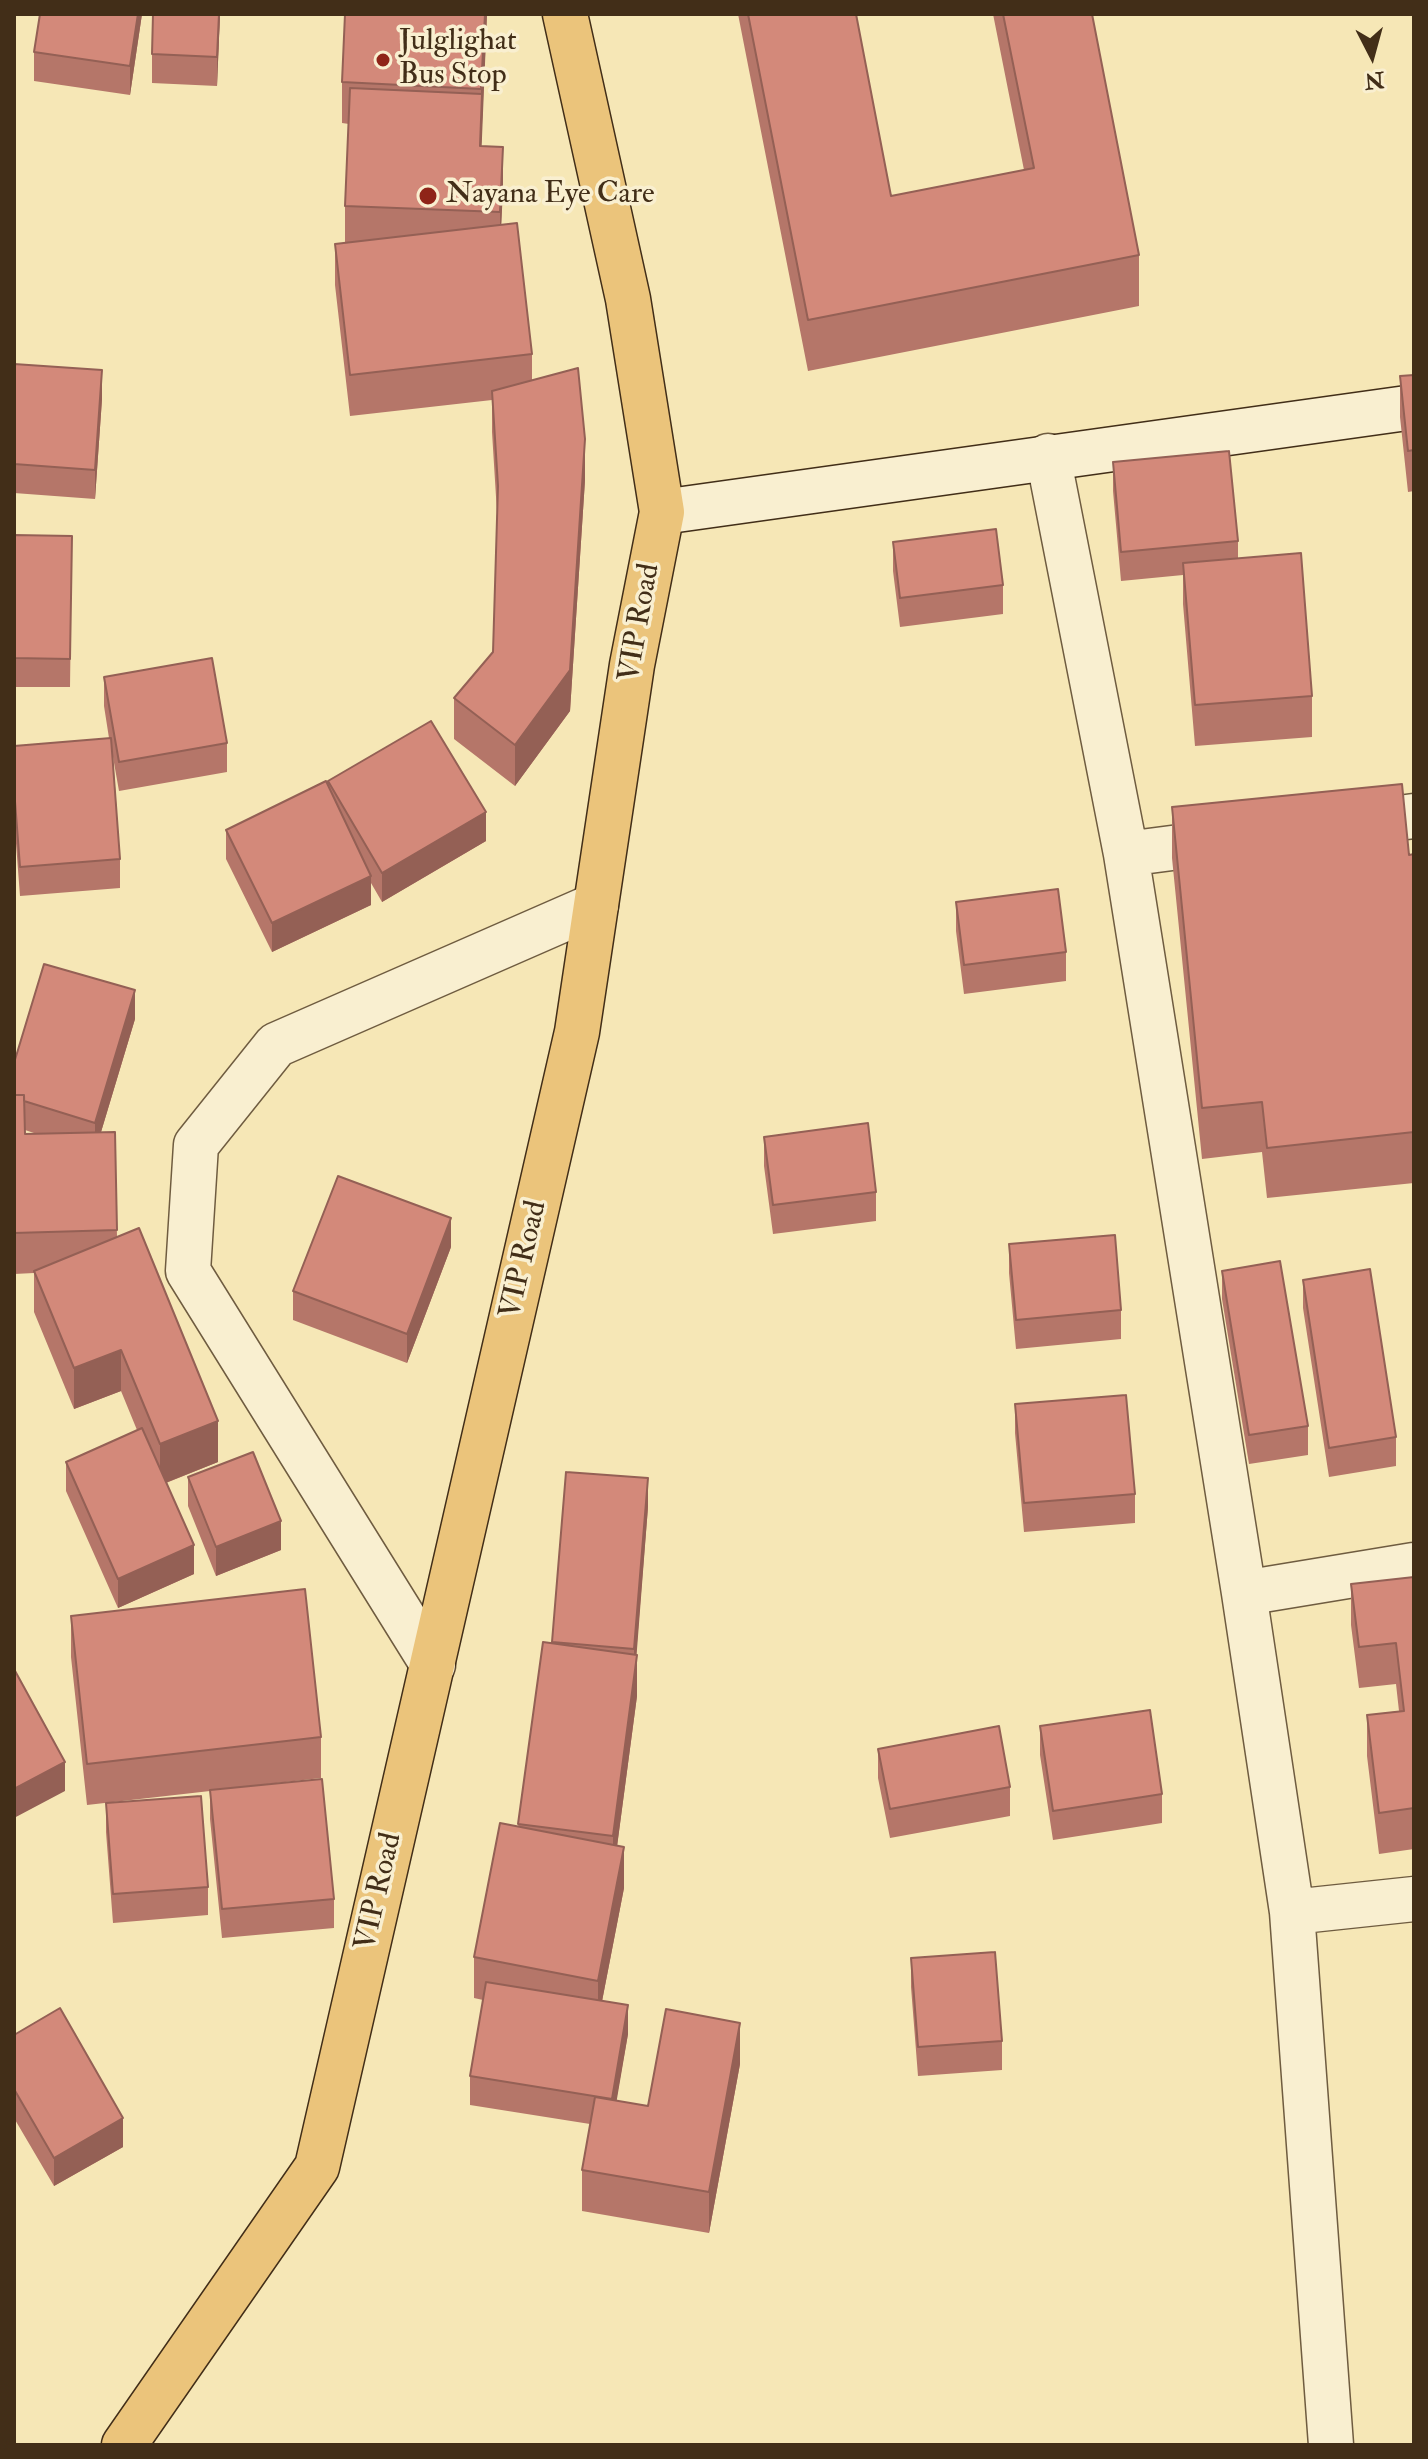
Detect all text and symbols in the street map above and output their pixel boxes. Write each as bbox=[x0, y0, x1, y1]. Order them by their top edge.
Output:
north arrow bbox=[1332, 16, 1412, 96]
place label: Julglighat Bus Stop bbox=[399, 25, 517, 96]
marker: Julglighat Bus Stop bbox=[374, 51, 392, 69]
text: N bbox=[1363, 65, 1386, 95]
place label: Nayana Eye Care bbox=[446, 178, 655, 214]
marker: Nayana Eye Care bbox=[417, 185, 439, 207]
street label: VIP Road bbox=[613, 561, 669, 685]
street label: VIP Road bbox=[494, 1198, 556, 1322]
street label: VIP Road bbox=[349, 1830, 411, 1954]

